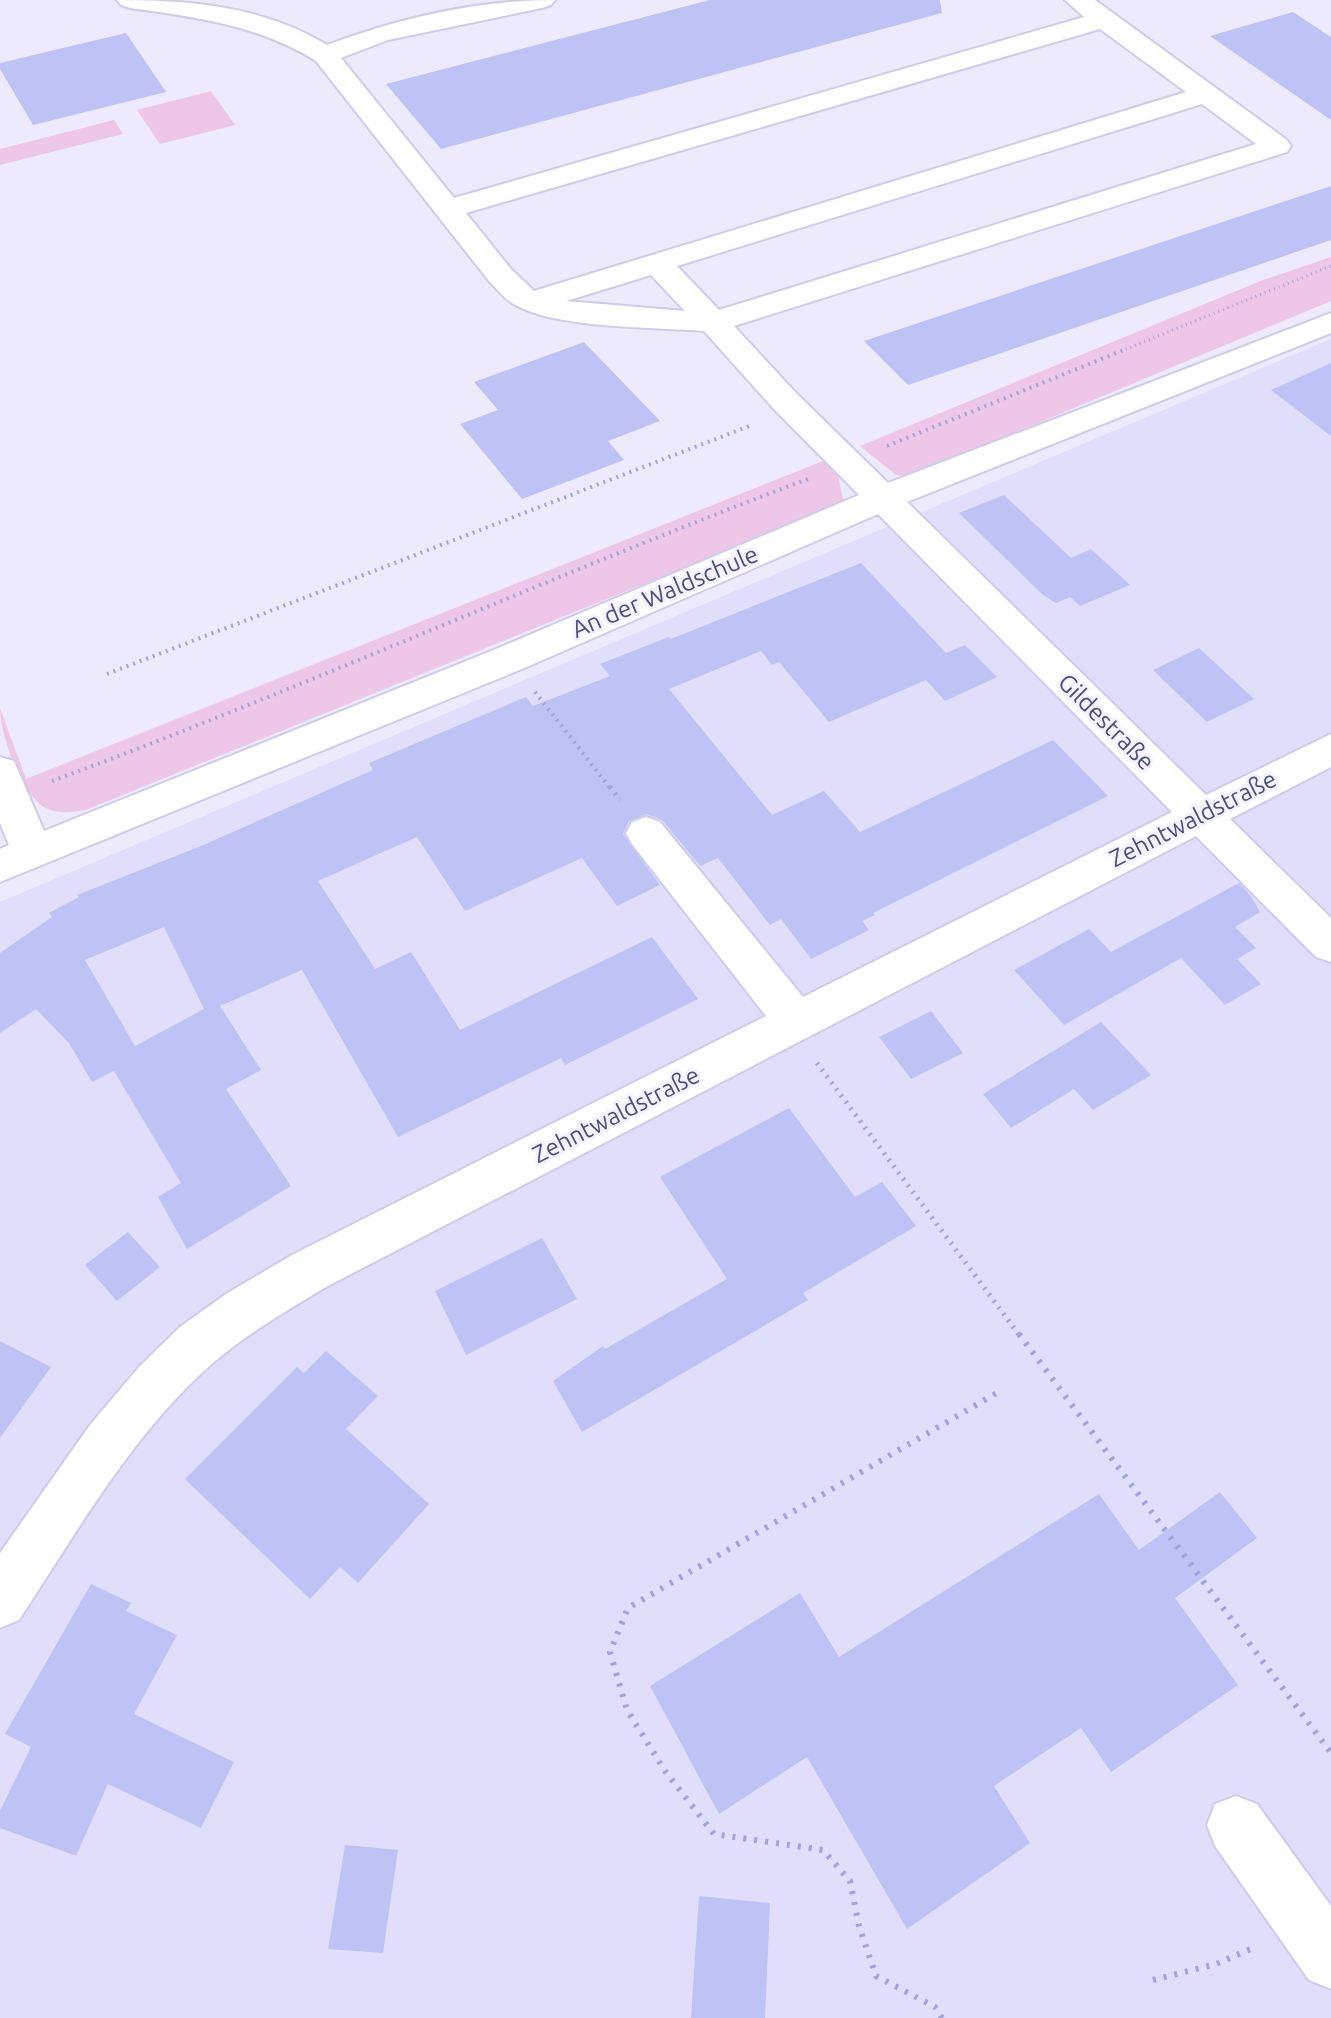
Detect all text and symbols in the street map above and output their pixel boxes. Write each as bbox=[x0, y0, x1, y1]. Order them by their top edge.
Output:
street label: An der Waldschule bbox=[568, 540, 762, 643]
street label: Gildestraße bbox=[1053, 668, 1160, 775]
street label: Zehntwaldstraße bbox=[1105, 765, 1281, 872]
street label: Zehntwaldstraße bbox=[528, 1061, 704, 1168]

